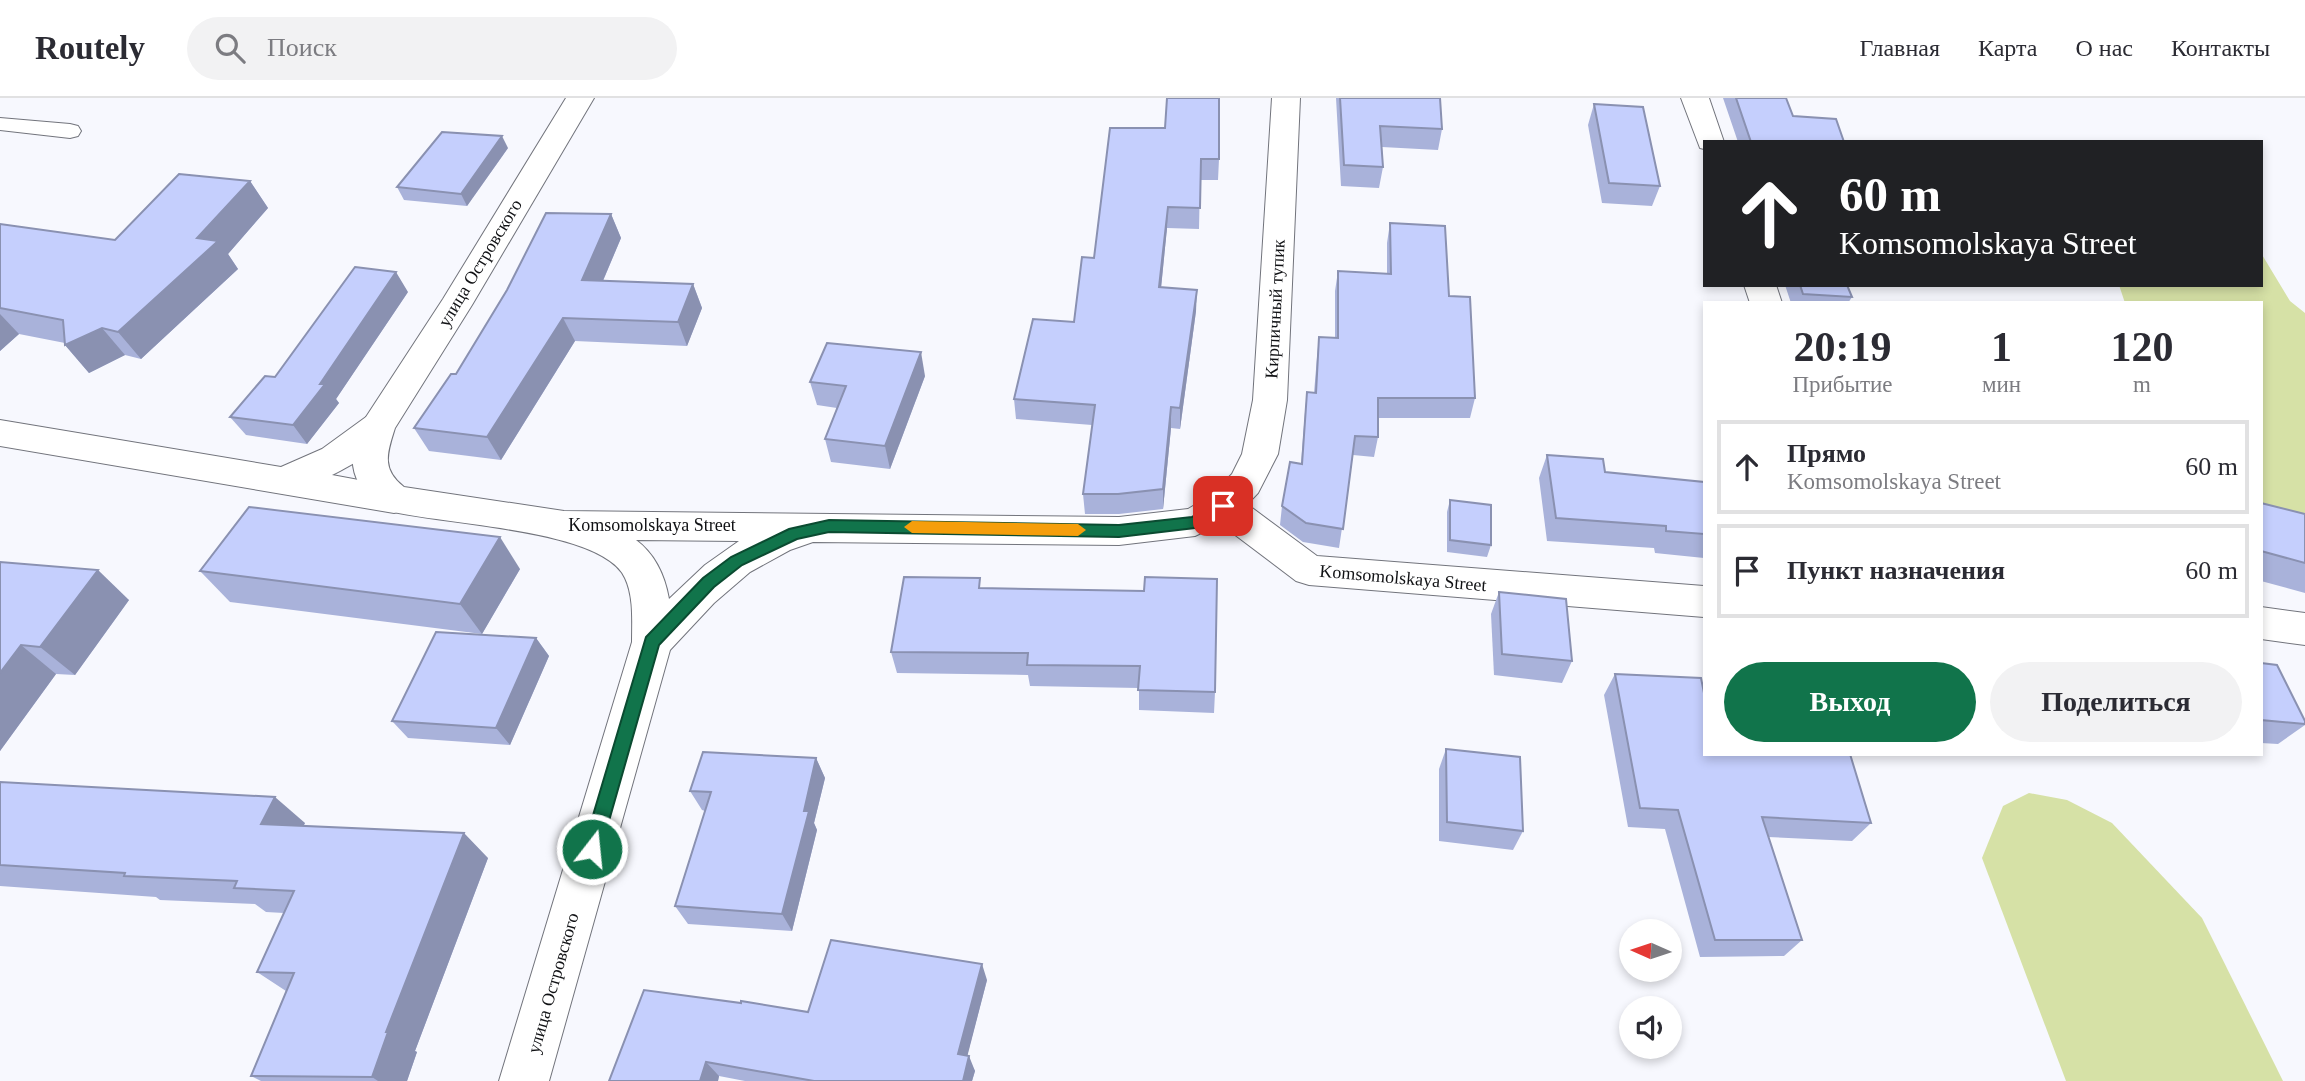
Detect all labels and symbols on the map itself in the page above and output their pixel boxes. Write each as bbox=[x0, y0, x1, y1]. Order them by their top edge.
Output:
street label: улица Островского bbox=[434, 196, 526, 330]
street label: Кирпичный тупик bbox=[1261, 239, 1289, 379]
pin bbox=[1193, 476, 1253, 536]
street label: Komsomolskaya Street bbox=[568, 515, 736, 535]
street label: Komsomolskaya Street bbox=[1319, 561, 1487, 595]
position arrow bbox=[555, 812, 629, 886]
street label: улица Островского bbox=[523, 910, 583, 1056]
north arrow bbox=[1619, 919, 1682, 982]

